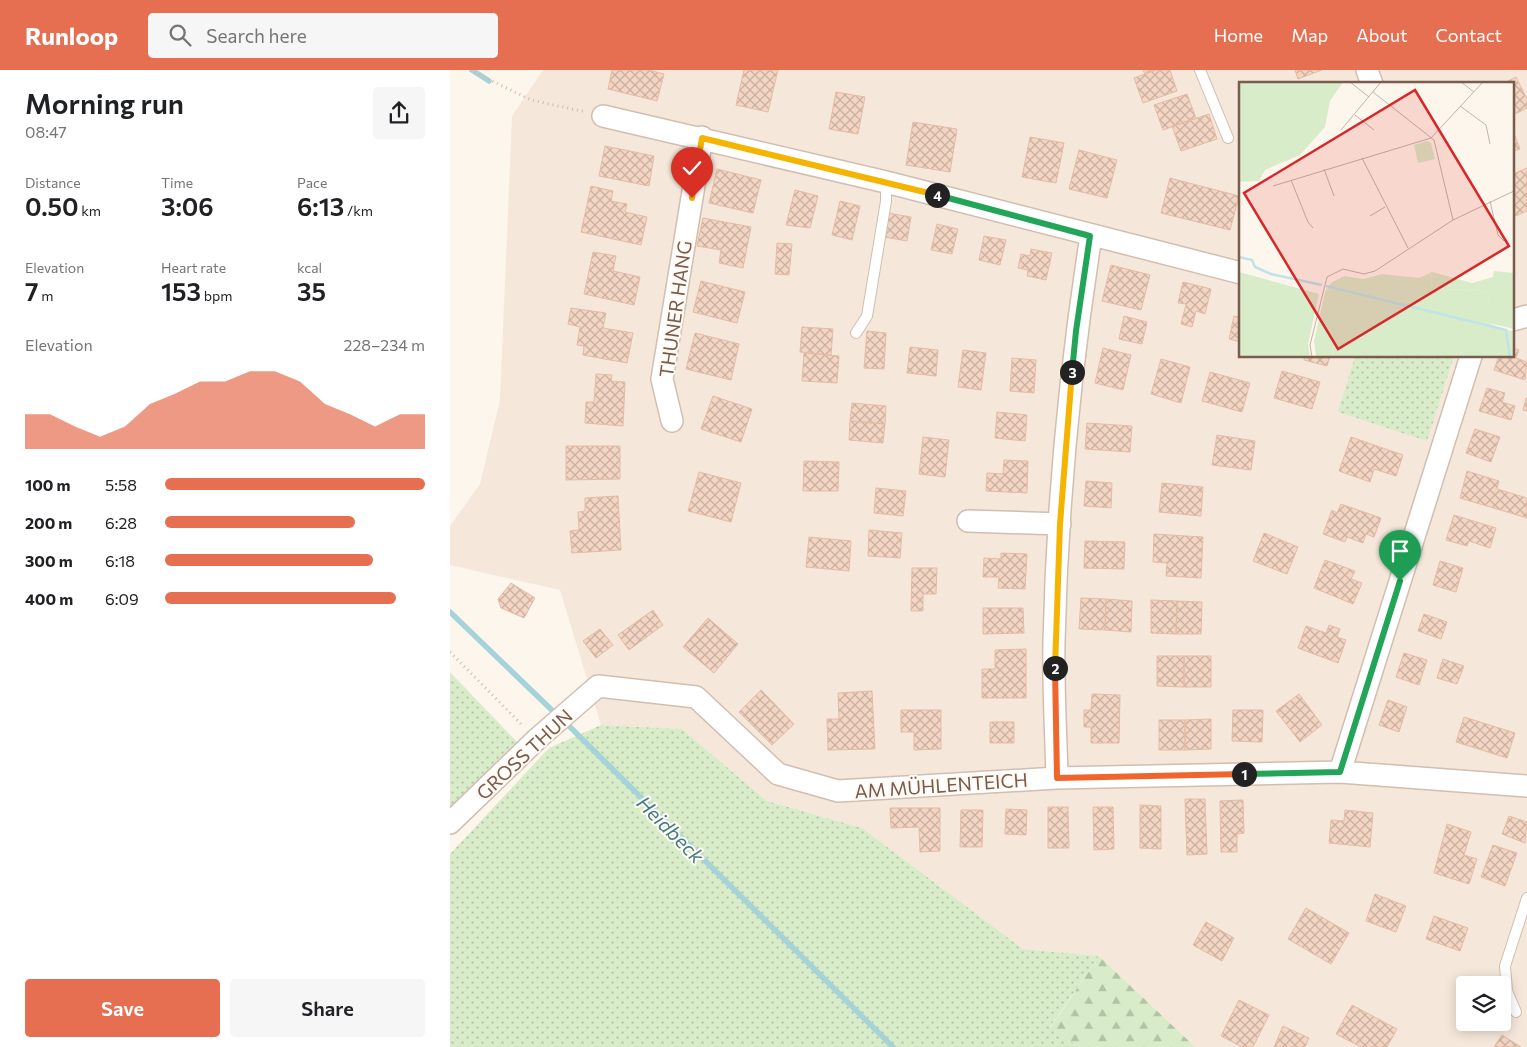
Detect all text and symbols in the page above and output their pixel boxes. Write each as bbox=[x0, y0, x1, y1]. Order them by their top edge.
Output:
search box bbox=[148, 13, 498, 58]
text: Runloop bbox=[25, 21, 118, 50]
icon: search bbox=[166, 21, 194, 49]
text: Search here bbox=[206, 24, 307, 47]
text: Home bbox=[1214, 24, 1263, 46]
text: Map bbox=[1291, 24, 1328, 46]
text: About bbox=[1356, 24, 1408, 46]
text: Contact bbox=[1436, 24, 1502, 46]
inset map bbox=[1239, 82, 1514, 358]
text: Morning run bbox=[25, 86, 184, 120]
button: share bbox=[373, 87, 425, 139]
text: 08:47 bbox=[25, 122, 67, 141]
pin bbox=[671, 147, 713, 198]
icon: check bbox=[678, 154, 706, 182]
text: Distance bbox=[25, 174, 81, 191]
text: Time bbox=[161, 174, 193, 191]
text: Pace bbox=[297, 174, 327, 191]
pin: 4 bbox=[924, 182, 950, 208]
text: 4 bbox=[933, 187, 942, 204]
text: 0.50 bbox=[25, 191, 79, 221]
text: 3:06 bbox=[161, 191, 214, 221]
text: 6:13 bbox=[297, 191, 344, 221]
text: km bbox=[79, 202, 101, 219]
text: /km bbox=[344, 202, 373, 219]
street label: THUNER HANG bbox=[654, 239, 696, 379]
text: Elevation bbox=[25, 259, 84, 276]
text: Heart rate bbox=[161, 259, 226, 276]
text: kcal bbox=[297, 259, 322, 276]
text: 7 bbox=[25, 276, 39, 306]
text: 153 bbox=[161, 276, 201, 306]
text: 35 bbox=[297, 276, 326, 306]
text: m bbox=[39, 287, 53, 304]
text: bpm bbox=[201, 287, 233, 304]
text: Elevation bbox=[25, 335, 93, 354]
text: 228–234 m bbox=[344, 335, 425, 354]
pin: 3 bbox=[1060, 360, 1084, 384]
text: 3 bbox=[1068, 364, 1077, 381]
text: 100 m bbox=[25, 475, 71, 494]
text: 5:58 bbox=[105, 475, 137, 494]
text: 200 m bbox=[25, 513, 72, 532]
text: 6:28 bbox=[105, 513, 137, 532]
pin bbox=[1379, 530, 1421, 581]
icon: arrive bbox=[1386, 537, 1414, 565]
text: 300 m bbox=[25, 551, 73, 570]
text: 6:18 bbox=[105, 551, 135, 570]
text: 400 m bbox=[25, 589, 73, 608]
text: 6:09 bbox=[105, 589, 139, 608]
pin: 2 bbox=[1042, 656, 1068, 680]
text: 2 bbox=[1052, 660, 1059, 677]
street label: GROSS THUN bbox=[471, 704, 577, 804]
pin: 1 bbox=[1232, 762, 1256, 786]
text: 1 bbox=[1241, 766, 1248, 783]
street label: AM MÜHLENTEICH bbox=[854, 767, 1028, 803]
water label: Heidbeck bbox=[632, 790, 710, 868]
map controls bbox=[1456, 976, 1511, 1031]
button: layers bbox=[1456, 976, 1511, 1031]
button: Save bbox=[25, 979, 220, 1037]
button: Share bbox=[230, 979, 425, 1037]

